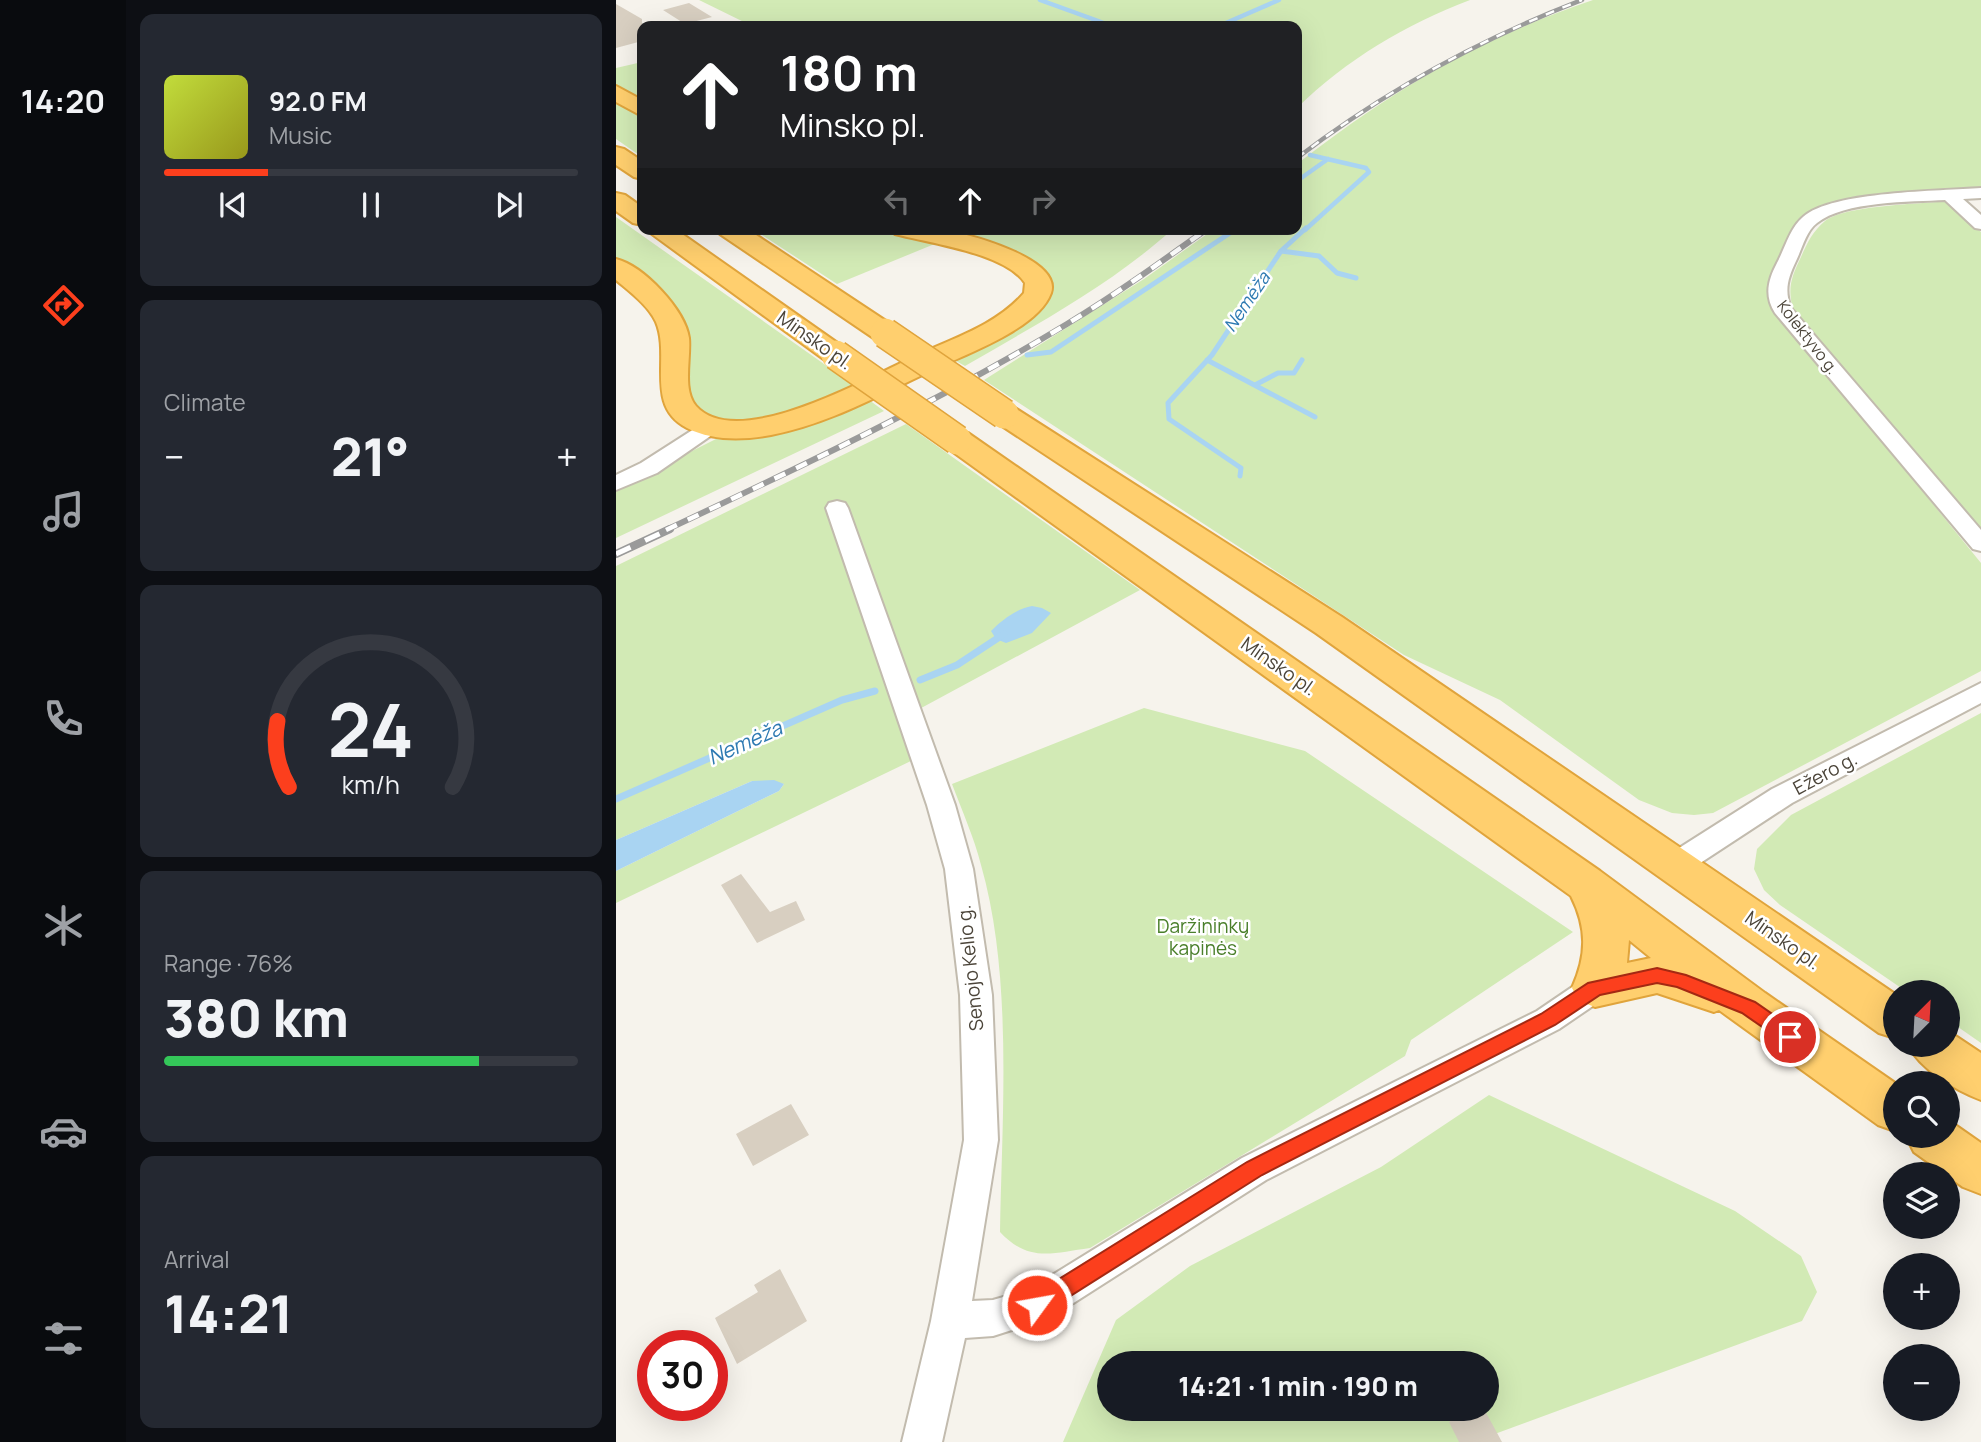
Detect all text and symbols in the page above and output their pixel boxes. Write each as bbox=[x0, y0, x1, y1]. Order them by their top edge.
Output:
text: 180 m bbox=[780, 39, 918, 106]
icon: ahead bbox=[665, 49, 756, 140]
text: 14:20 bbox=[21, 79, 105, 123]
text: 92.0 FM bbox=[269, 83, 367, 119]
text: Minsko pl. bbox=[780, 103, 926, 147]
text: Music bbox=[269, 119, 332, 151]
icon: left bbox=[878, 182, 916, 220]
icon: ahead bbox=[951, 182, 989, 220]
icon: right bbox=[1024, 182, 1062, 220]
icon: previous bbox=[214, 186, 252, 224]
icon: pause bbox=[352, 186, 390, 224]
icon: next bbox=[490, 186, 528, 224]
water label: Nemėža bbox=[1217, 266, 1276, 336]
icon: directions bbox=[39, 281, 88, 330]
street label: Kolektyvo g. bbox=[1772, 296, 1844, 378]
street label: Minsko pl. bbox=[772, 305, 858, 375]
text: Climate bbox=[164, 386, 246, 418]
text: 21° bbox=[331, 421, 410, 492]
text: − bbox=[164, 430, 185, 482]
text: + bbox=[556, 430, 578, 482]
icon: music bbox=[39, 487, 88, 536]
street label: Minsko pl. bbox=[1236, 631, 1322, 701]
text: 24 bbox=[328, 679, 414, 779]
icon: phone bbox=[39, 694, 88, 743]
water label: Nemėža bbox=[703, 713, 787, 771]
street label: Ežero g. bbox=[1788, 745, 1862, 801]
text: km/h bbox=[342, 767, 400, 802]
icon: climate bbox=[39, 901, 88, 950]
street label: Senojo Kelio g. bbox=[950, 904, 990, 1032]
street label: Minsko pl. bbox=[1740, 905, 1826, 975]
park label: Daržininkų kapinės bbox=[1157, 913, 1249, 961]
text: Range · 76% bbox=[164, 947, 293, 979]
north arrow bbox=[1883, 980, 1960, 1057]
map controls bbox=[1883, 980, 1960, 1421]
text: 380 km bbox=[164, 982, 349, 1053]
pin bbox=[1760, 1007, 1820, 1067]
icon: arrive bbox=[1771, 1018, 1809, 1056]
button: search bbox=[1883, 1071, 1960, 1148]
icon: car bbox=[39, 1107, 88, 1156]
button: layers bbox=[1883, 1162, 1960, 1239]
text: Arrival bbox=[164, 1243, 230, 1275]
button: + bbox=[1883, 1253, 1960, 1330]
position arrow bbox=[1000, 1268, 1074, 1342]
text: 14:21 bbox=[164, 1278, 293, 1349]
icon: filters bbox=[39, 1314, 88, 1363]
speed limit sign: 30 bbox=[637, 1330, 728, 1421]
button: − bbox=[1883, 1344, 1960, 1421]
text: 14:21 · 1 min · 190 m bbox=[1178, 1368, 1418, 1404]

